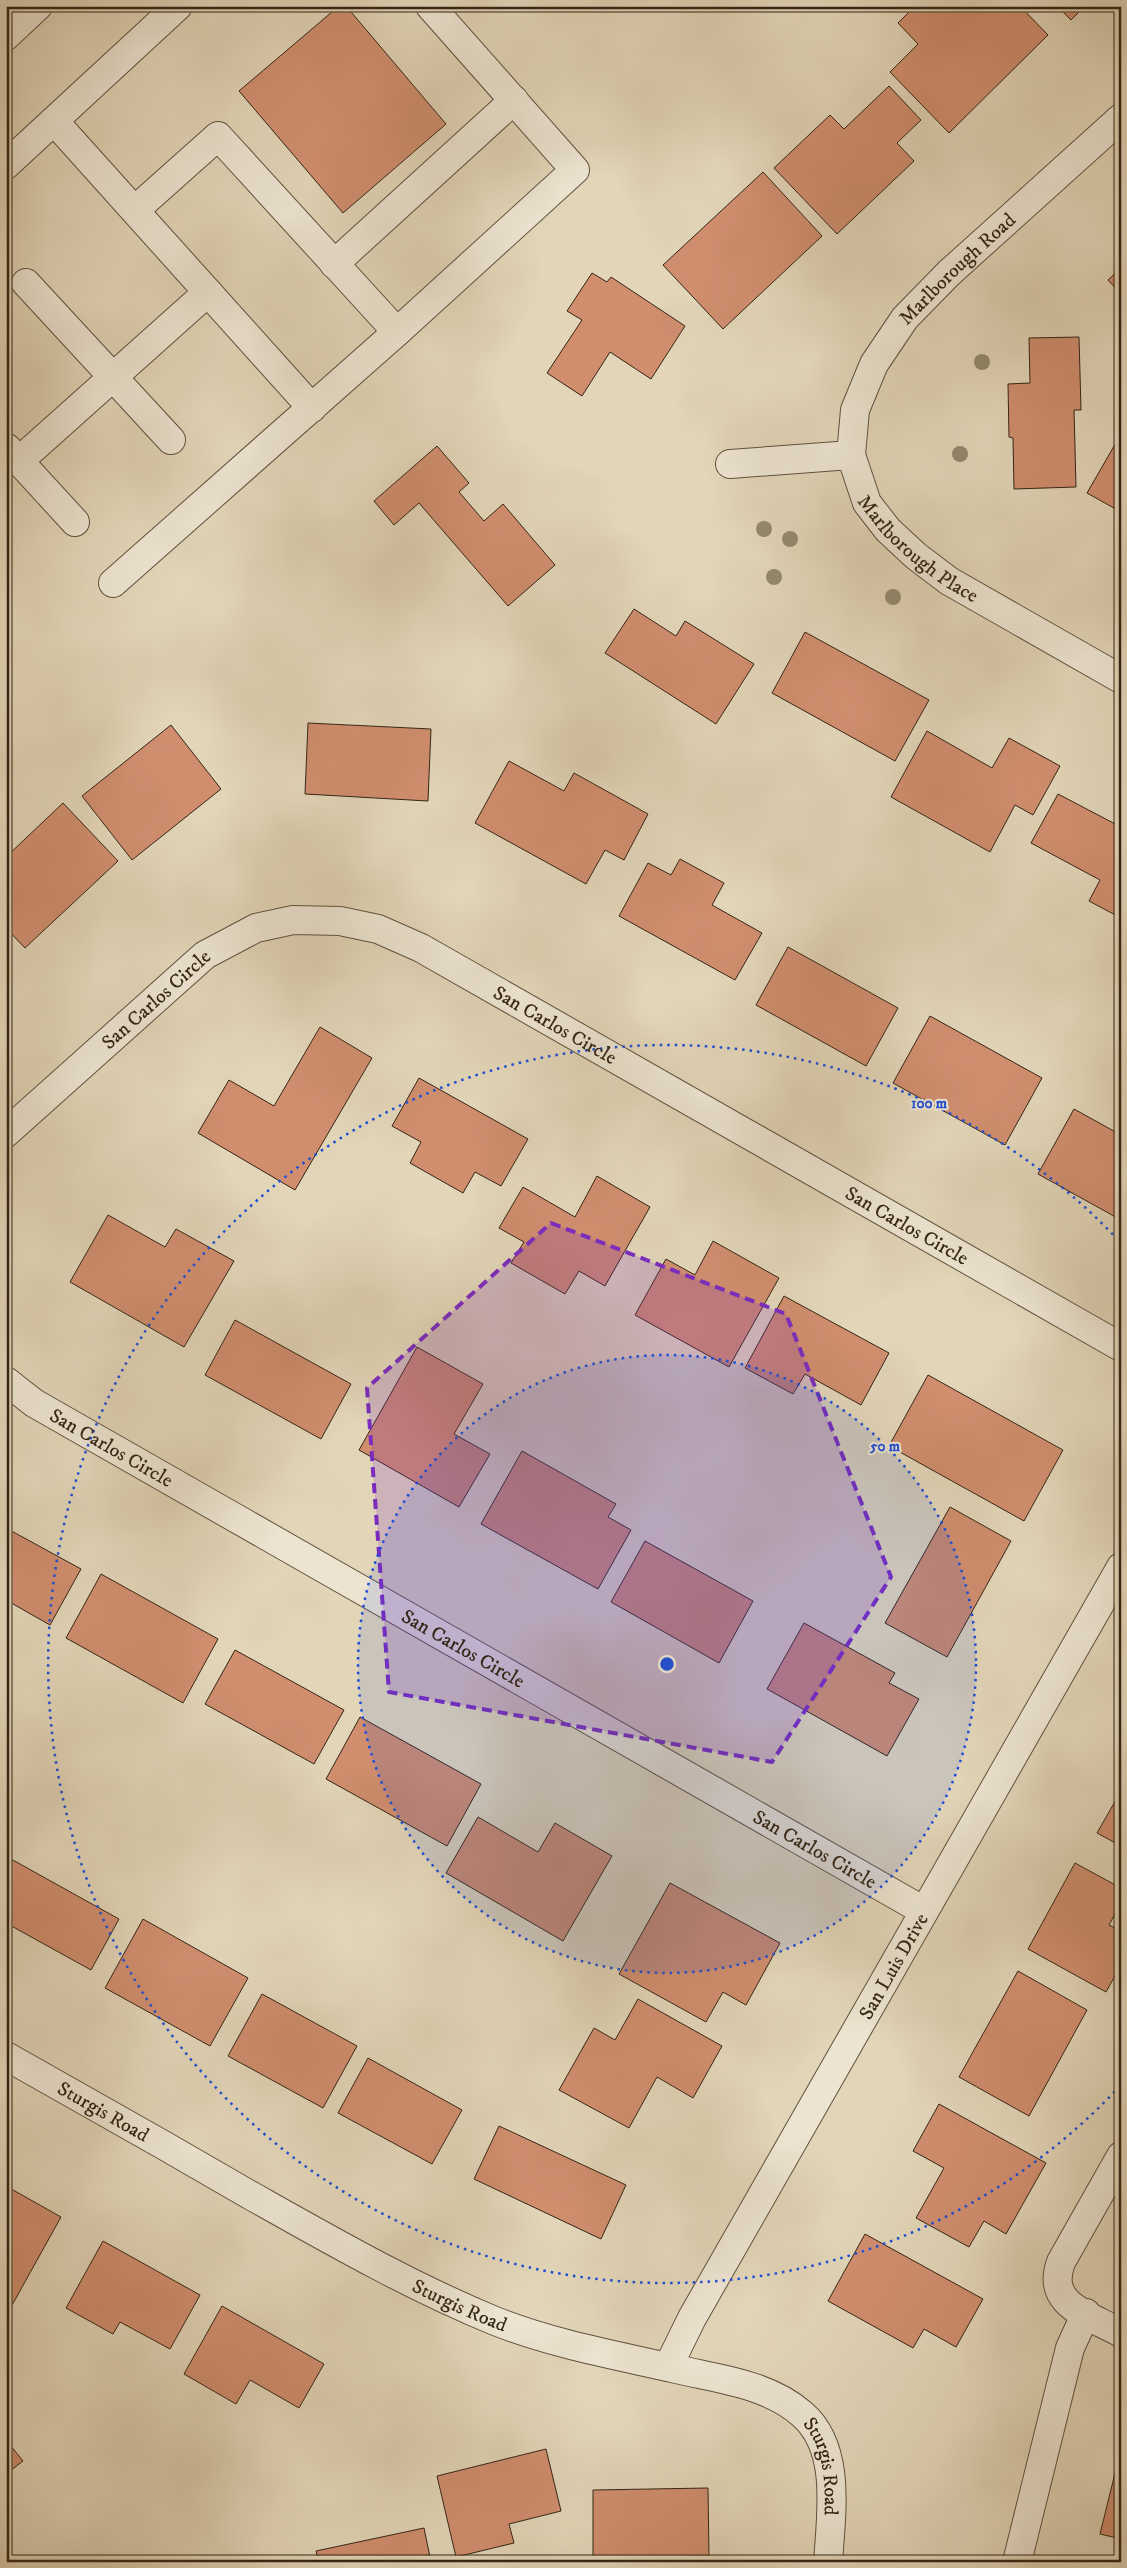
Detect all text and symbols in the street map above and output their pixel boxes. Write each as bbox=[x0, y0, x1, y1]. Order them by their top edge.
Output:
street label: Marlborough Road bbox=[894, 208, 1021, 331]
street label: Marlborough Place bbox=[851, 490, 982, 609]
street label: San Carlos Circle bbox=[97, 945, 217, 1056]
street label: San Carlos Circle bbox=[488, 981, 621, 1071]
text: 100 m bbox=[911, 1094, 948, 1113]
street label: San Carlos Circle bbox=[840, 1181, 973, 1271]
street label: San Carlos Circle bbox=[45, 1404, 177, 1494]
text: 50 m bbox=[869, 1437, 901, 1456]
street label: San Carlos Circle bbox=[396, 1604, 529, 1694]
centre of rings bbox=[658, 1655, 676, 1673]
street label: San Carlos Circle bbox=[748, 1805, 881, 1895]
street label: San Luis Drive bbox=[854, 1909, 935, 2024]
street label: Sturgis Road bbox=[53, 2077, 153, 2148]
street label: Sturgis Road bbox=[408, 2274, 510, 2338]
street label: Sturgis Road bbox=[797, 2413, 843, 2516]

